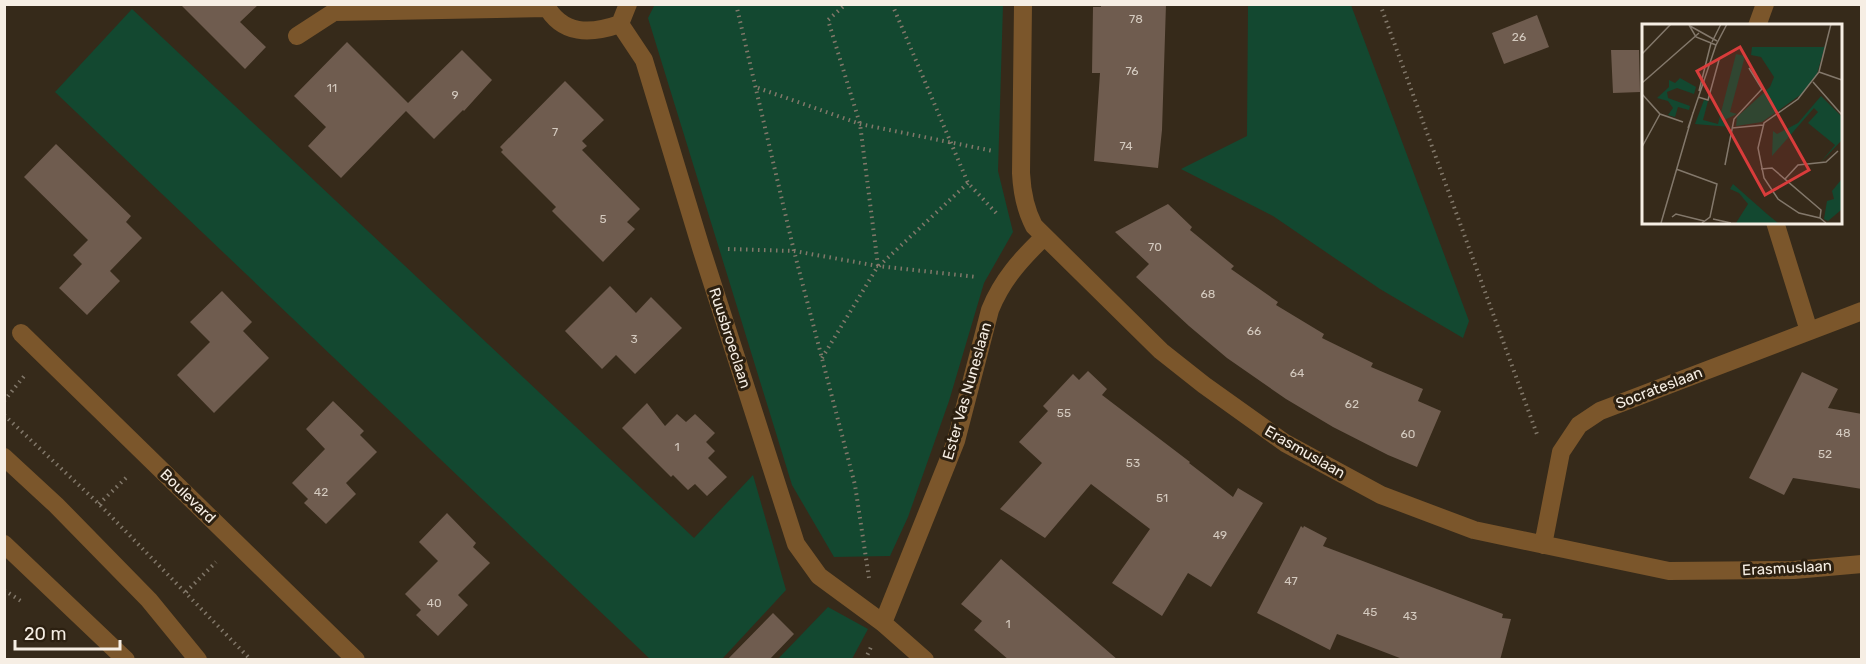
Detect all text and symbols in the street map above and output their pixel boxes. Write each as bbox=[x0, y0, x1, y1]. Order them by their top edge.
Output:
house number: 78 bbox=[1129, 12, 1143, 26]
inset map bbox=[1642, 24, 1842, 224]
house number: 26 bbox=[1512, 30, 1526, 44]
house number: 76 bbox=[1125, 64, 1139, 78]
house number: 11 bbox=[327, 81, 337, 95]
house number: 9 bbox=[451, 88, 459, 102]
house number: 7 bbox=[552, 125, 558, 139]
house number: 74 bbox=[1119, 139, 1133, 153]
house number: 5 bbox=[599, 212, 607, 226]
house number: 70 bbox=[1148, 240, 1162, 254]
street label: Ruusbroeclaan bbox=[705, 285, 755, 391]
house number: 68 bbox=[1201, 287, 1215, 301]
street label: Ester Vas Nuneslaan bbox=[939, 320, 995, 462]
house number: 66 bbox=[1247, 324, 1261, 338]
house number: 3 bbox=[630, 332, 638, 346]
street label: Socrateslaan bbox=[1613, 363, 1705, 413]
house number: 64 bbox=[1290, 366, 1305, 380]
house number: 62 bbox=[1345, 397, 1359, 411]
house number: 55 bbox=[1057, 406, 1071, 420]
street label: Erasmuslaan bbox=[1262, 422, 1348, 482]
house number: 48 bbox=[1835, 426, 1851, 440]
house number: 60 bbox=[1401, 427, 1415, 441]
house number: 1 bbox=[674, 440, 680, 454]
house number: 52 bbox=[1818, 447, 1832, 461]
house number: 53 bbox=[1126, 456, 1140, 470]
street label: Boulevard bbox=[156, 465, 220, 527]
house number: 42 bbox=[314, 485, 328, 499]
house number: 51 bbox=[1156, 491, 1168, 505]
house number: 49 bbox=[1213, 528, 1227, 542]
street label: Erasmuslaan bbox=[1742, 557, 1832, 579]
house number: 47 bbox=[1284, 574, 1298, 588]
house number: 40 bbox=[426, 596, 442, 610]
house number: 45 bbox=[1363, 605, 1377, 619]
house number: 43 bbox=[1403, 609, 1417, 623]
scale bar bbox=[15, 613, 120, 651]
house number: 1 bbox=[1005, 617, 1011, 631]
text: 20 m bbox=[24, 623, 66, 645]

